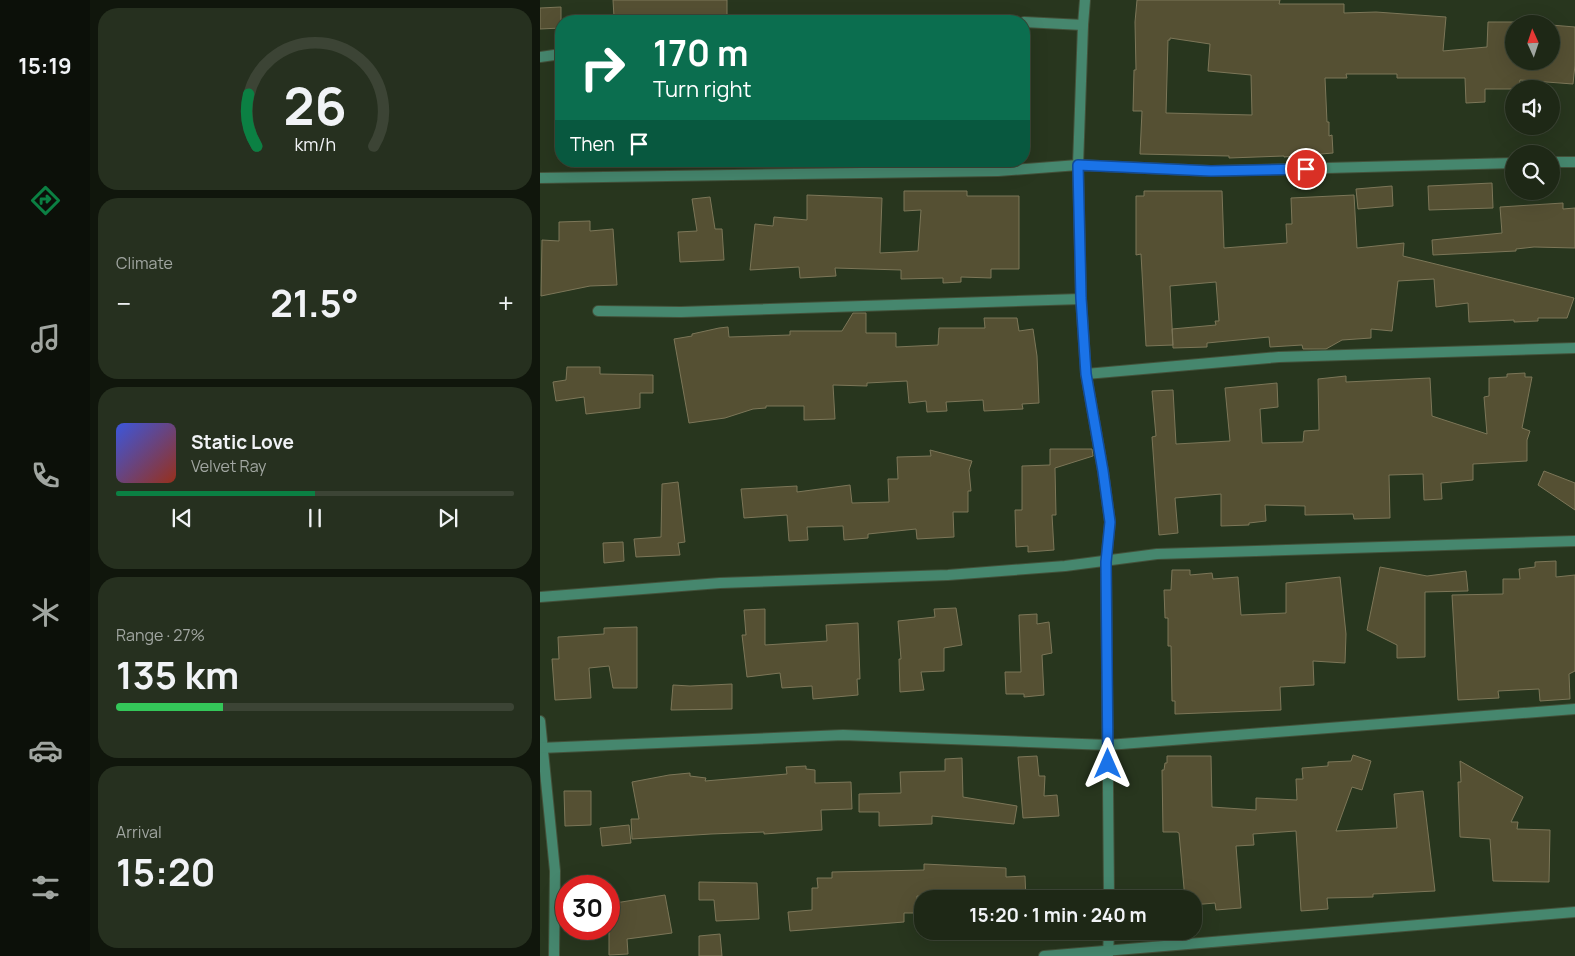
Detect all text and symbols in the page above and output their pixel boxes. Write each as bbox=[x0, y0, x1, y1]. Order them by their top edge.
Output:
north arrow bbox=[1505, 15, 1560, 70]
map controls bbox=[1505, 15, 1560, 200]
text: 170 m bbox=[653, 29, 749, 77]
icon: right bbox=[570, 35, 635, 100]
text: 15:19 bbox=[18, 51, 72, 81]
text: 26 bbox=[283, 70, 347, 141]
text: Turn right bbox=[653, 74, 751, 104]
button: sound bbox=[1505, 80, 1560, 135]
icon: arrive bbox=[625, 130, 653, 158]
text: Then bbox=[570, 131, 615, 157]
text: km/h bbox=[294, 132, 336, 156]
button: search bbox=[1505, 145, 1560, 200]
pin bbox=[1285, 148, 1327, 190]
icon: arrive bbox=[1292, 155, 1320, 183]
icon: directions bbox=[28, 183, 63, 218]
text: Climate bbox=[116, 252, 173, 274]
text: 21.5° bbox=[270, 276, 359, 328]
text: − bbox=[116, 284, 131, 322]
text: + bbox=[498, 284, 514, 322]
icon: music bbox=[28, 321, 63, 356]
text: Static Love bbox=[191, 429, 294, 455]
text: Velvet Ray bbox=[191, 455, 267, 477]
icon: phone bbox=[28, 458, 63, 493]
icon: previous bbox=[168, 504, 196, 532]
icon: pause bbox=[301, 504, 329, 532]
icon: next bbox=[434, 504, 462, 532]
icon: climate bbox=[28, 595, 63, 630]
text: Range · 27% bbox=[116, 624, 205, 646]
text: 135 km bbox=[116, 648, 239, 700]
icon: car bbox=[28, 733, 63, 768]
position arrow bbox=[1081, 737, 1133, 789]
text: Arrival bbox=[116, 821, 162, 843]
text: 15:20 bbox=[116, 845, 216, 897]
icon: filters bbox=[28, 870, 63, 905]
speed limit sign: 30 bbox=[555, 875, 620, 940]
text: 15:20 · 1 min · 240 m bbox=[969, 902, 1147, 928]

